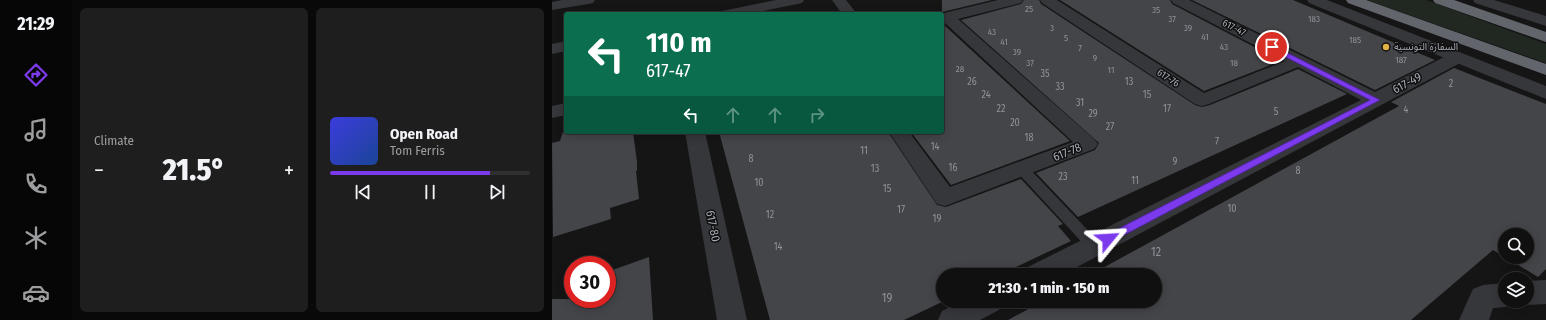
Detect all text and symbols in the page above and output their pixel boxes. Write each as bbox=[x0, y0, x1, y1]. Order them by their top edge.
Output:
house number: 25 bbox=[1025, 4, 1033, 14]
house number: 35 bbox=[1152, 5, 1160, 15]
text: 21:29 bbox=[17, 13, 55, 35]
house number: 37 bbox=[1168, 14, 1176, 24]
house number: 183 bbox=[1308, 14, 1320, 24]
street label: 617-47 bbox=[1220, 17, 1248, 39]
house number: 3 bbox=[1050, 23, 1054, 33]
house number: 39 bbox=[1184, 23, 1192, 33]
text: 110 m bbox=[646, 26, 712, 59]
house number: 43 bbox=[988, 27, 996, 37]
icon: left bbox=[580, 28, 632, 80]
pin bbox=[1255, 30, 1289, 64]
house number: 41 bbox=[1201, 32, 1209, 42]
house number: 5 bbox=[1064, 33, 1068, 43]
house number: 185 bbox=[1349, 35, 1361, 45]
icon: arrive bbox=[1261, 36, 1283, 58]
house number: 41 bbox=[1000, 37, 1008, 47]
place label: السفارة التونسية bbox=[1394, 41, 1458, 53]
house number: 43 bbox=[1220, 42, 1228, 52]
marker: السفارة التونسية bbox=[1381, 42, 1391, 52]
house number: 7 bbox=[1078, 43, 1082, 53]
house number: 39 bbox=[1013, 47, 1021, 57]
house number: 9 bbox=[1093, 53, 1097, 63]
house number: 187 bbox=[1395, 55, 1407, 65]
house number: 37 bbox=[1026, 58, 1034, 68]
house number: 18 bbox=[1230, 58, 1239, 68]
text: 617-47 bbox=[646, 60, 691, 82]
icon: directions bbox=[22, 61, 50, 89]
house number: 28 bbox=[956, 64, 965, 74]
house number: 11 bbox=[1108, 65, 1114, 75]
street label: 617-76 bbox=[1155, 66, 1181, 90]
house number: 35 bbox=[1040, 68, 1050, 80]
street label: 617-49 bbox=[1390, 70, 1424, 96]
house number: 26 bbox=[967, 76, 977, 88]
house number: 13 bbox=[1125, 76, 1134, 88]
house number: 2 bbox=[1449, 78, 1454, 90]
house number: 33 bbox=[1055, 81, 1065, 93]
house number: 24 bbox=[981, 89, 991, 101]
house number: 15 bbox=[1143, 89, 1152, 101]
house number: 31 bbox=[1076, 97, 1084, 109]
house number: 22 bbox=[997, 103, 1006, 115]
house number: 17 bbox=[1163, 103, 1171, 115]
icon: left bbox=[680, 104, 702, 126]
icon: ahead bbox=[722, 104, 744, 126]
icon: ahead bbox=[764, 104, 786, 126]
icon: right bbox=[806, 104, 828, 126]
house number: 4 bbox=[1404, 104, 1409, 116]
house number: 5 bbox=[1274, 106, 1279, 118]
house number: 29 bbox=[1088, 108, 1098, 120]
icon: music bbox=[22, 116, 50, 144]
house number: 20 bbox=[1010, 117, 1020, 129]
house number: 27 bbox=[1106, 121, 1114, 133]
text: Open Road bbox=[390, 125, 458, 143]
house number: 18 bbox=[1025, 132, 1033, 144]
text: Climate bbox=[94, 133, 134, 148]
house number: 7 bbox=[1215, 136, 1219, 148]
street label: 617-78 bbox=[1051, 140, 1083, 164]
house number: 14 bbox=[931, 141, 940, 153]
text: Tom Ferris bbox=[390, 143, 445, 158]
house number: 11 bbox=[860, 145, 868, 157]
text: 21.5° bbox=[163, 152, 225, 188]
house number: 8 bbox=[749, 153, 754, 165]
house number: 9 bbox=[1173, 156, 1178, 168]
text: − bbox=[94, 157, 104, 184]
text: + bbox=[284, 157, 294, 184]
house number: 16 bbox=[949, 162, 957, 174]
house number: 13 bbox=[871, 163, 880, 175]
house number: 8 bbox=[1296, 165, 1301, 177]
icon: phone bbox=[22, 170, 50, 198]
house number: 23 bbox=[1059, 171, 1068, 183]
house number: 11 bbox=[1131, 175, 1139, 187]
house number: 10 bbox=[754, 177, 764, 189]
icon: previous bbox=[352, 181, 374, 203]
icon: pause bbox=[419, 181, 441, 203]
icon: next bbox=[486, 181, 508, 203]
house number: 15 bbox=[883, 183, 892, 195]
house number: 10 bbox=[1227, 203, 1237, 215]
house number: 17 bbox=[897, 204, 905, 216]
street label: 617-80 bbox=[703, 209, 723, 243]
house number: 12 bbox=[766, 209, 775, 221]
house number: 19 bbox=[933, 213, 942, 225]
position arrow bbox=[1087, 218, 1129, 260]
icon: climate bbox=[22, 224, 50, 252]
map controls bbox=[1498, 228, 1534, 308]
button: search bbox=[1498, 228, 1534, 264]
house number: 14 bbox=[774, 241, 783, 253]
house number: 12 bbox=[1151, 245, 1161, 259]
speed limit sign: 30 bbox=[564, 256, 616, 308]
button: layers bbox=[1498, 272, 1534, 308]
icon: car bbox=[22, 279, 50, 307]
text: 21:30 · 1 min · 150 m bbox=[989, 279, 1109, 297]
house number: 19 bbox=[882, 291, 892, 305]

